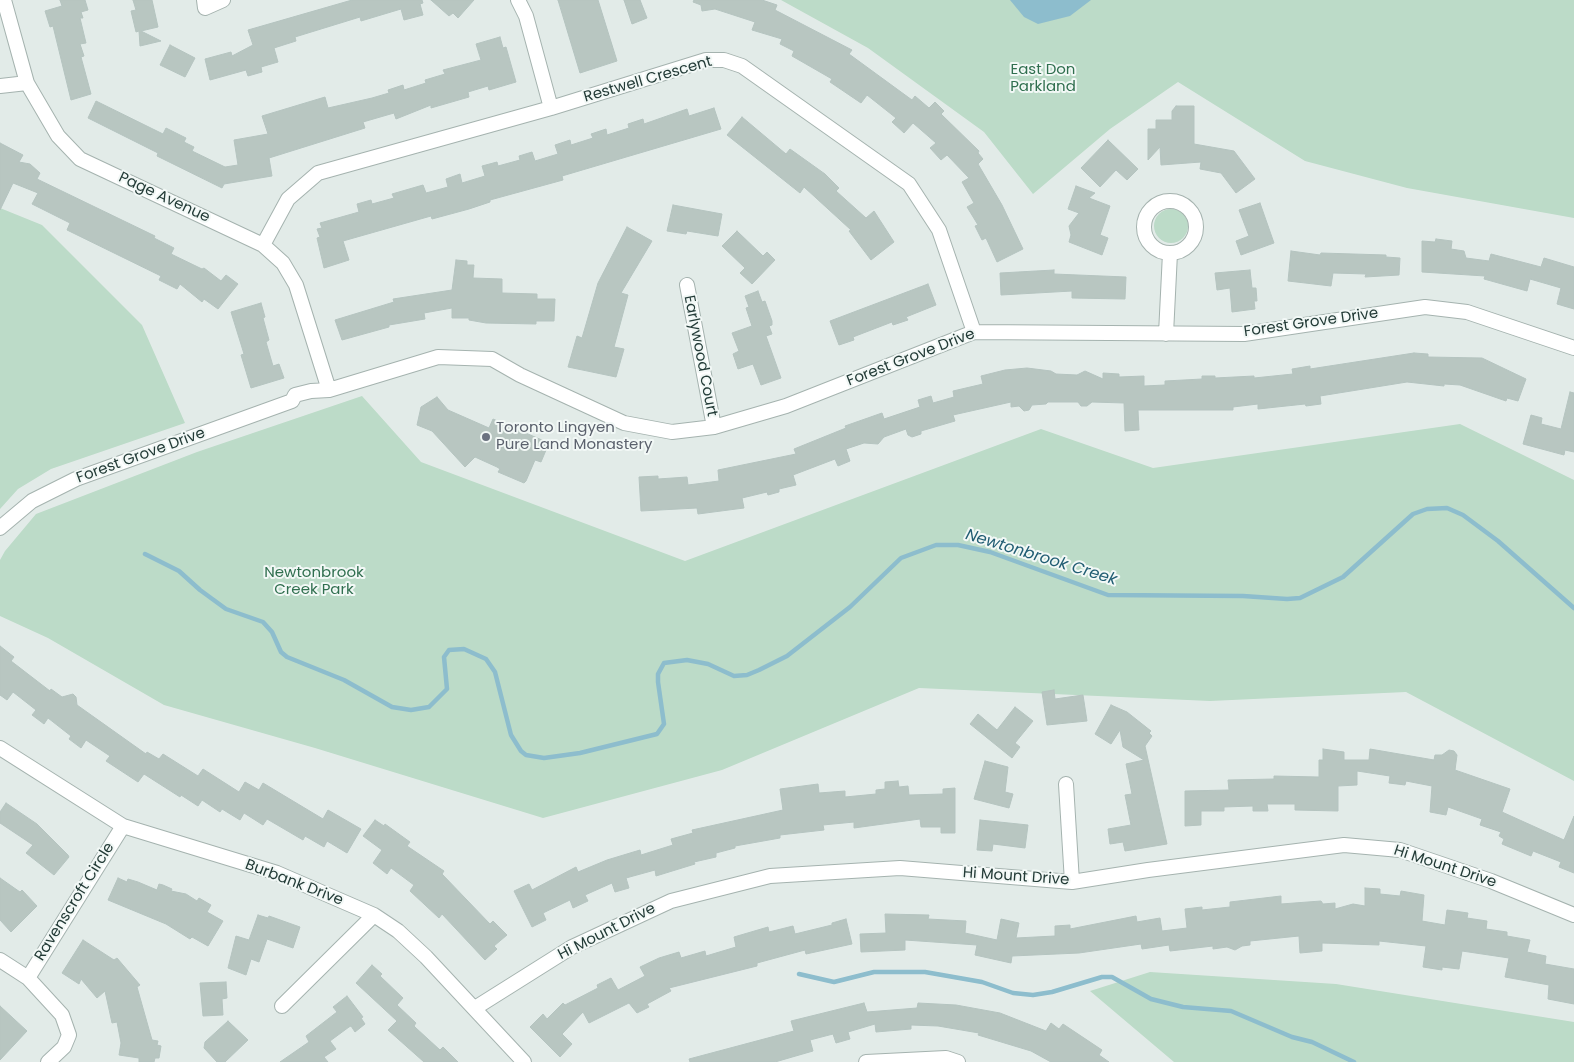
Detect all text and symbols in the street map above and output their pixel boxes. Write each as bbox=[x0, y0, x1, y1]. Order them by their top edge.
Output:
street label: Restwell Crescent bbox=[582, 53, 714, 107]
park label: East Don Parkland bbox=[1010, 61, 1076, 96]
street label: Page Avenue bbox=[116, 169, 212, 227]
street label: Earlywood Court bbox=[679, 294, 721, 418]
street label: Forest Grove Drive bbox=[1243, 305, 1379, 341]
street label: Forest Grove Drive bbox=[845, 325, 977, 391]
place label: Toronto Lingyen Pure Land Monastery bbox=[496, 419, 652, 454]
street label: Forest Grove Drive bbox=[74, 424, 208, 488]
marker: Toronto Lingyen Pure Land Monastery bbox=[480, 431, 492, 443]
water label: Newtonbrook Creek bbox=[963, 526, 1119, 590]
park label: Newtonbrook Creek Park bbox=[264, 564, 364, 599]
street label: Ravenscroft Circle bbox=[31, 840, 119, 964]
street label: Hi Mount Drive bbox=[1391, 842, 1499, 892]
street label: Burbank Drive bbox=[242, 856, 346, 910]
street label: Hi Mount Drive bbox=[962, 864, 1070, 890]
street label: Hi Mount Drive bbox=[555, 900, 659, 964]

